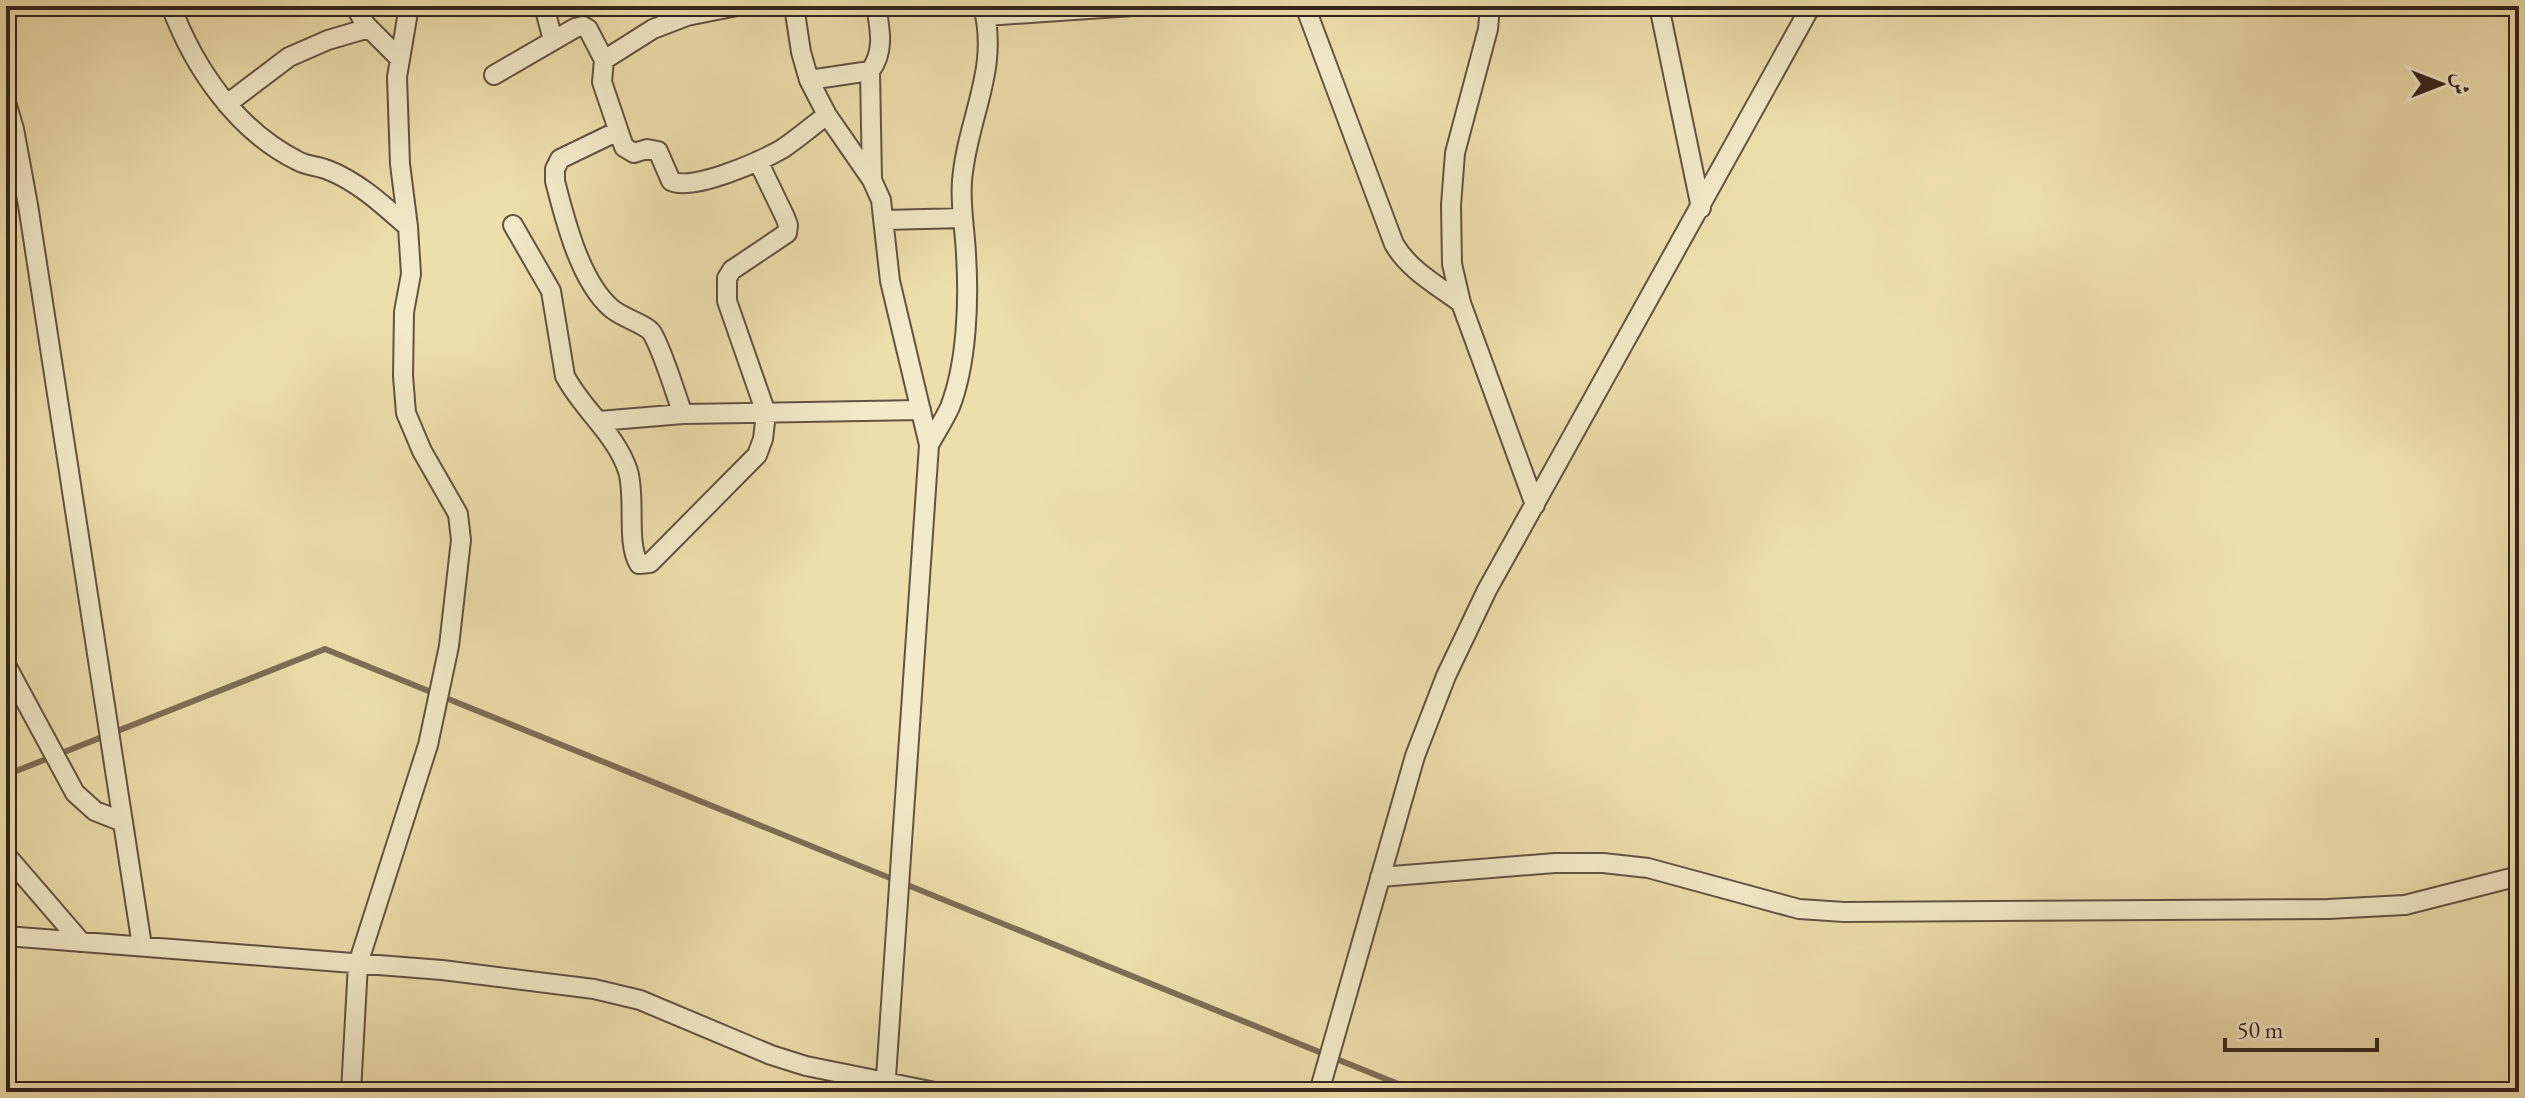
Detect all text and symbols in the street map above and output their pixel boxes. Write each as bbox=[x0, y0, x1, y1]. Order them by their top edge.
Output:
north arrow bbox=[2401, 44, 2481, 124]
text: ش bbox=[2446, 73, 2475, 95]
scale bar bbox=[2225, 1002, 2377, 1052]
text: 50 m bbox=[2237, 1014, 2284, 1045]

